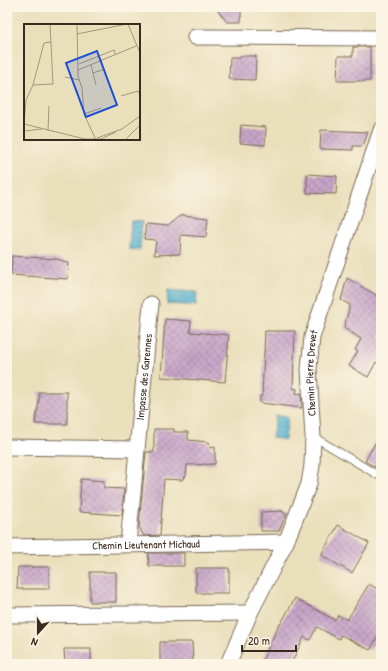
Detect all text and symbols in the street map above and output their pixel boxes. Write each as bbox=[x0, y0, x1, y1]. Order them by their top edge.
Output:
inset map bbox=[24, 24, 140, 140]
street label: Chemin Pierre Drevet bbox=[302, 328, 321, 417]
street label: Impasse des Garennes bbox=[133, 333, 155, 421]
street label: Chemin Lieutenant Michaud bbox=[92, 537, 201, 552]
north arrow bbox=[18, 613, 58, 653]
scale bar bbox=[242, 627, 296, 653]
text: 20 m bbox=[248, 632, 270, 649]
text: N bbox=[29, 635, 40, 650]

